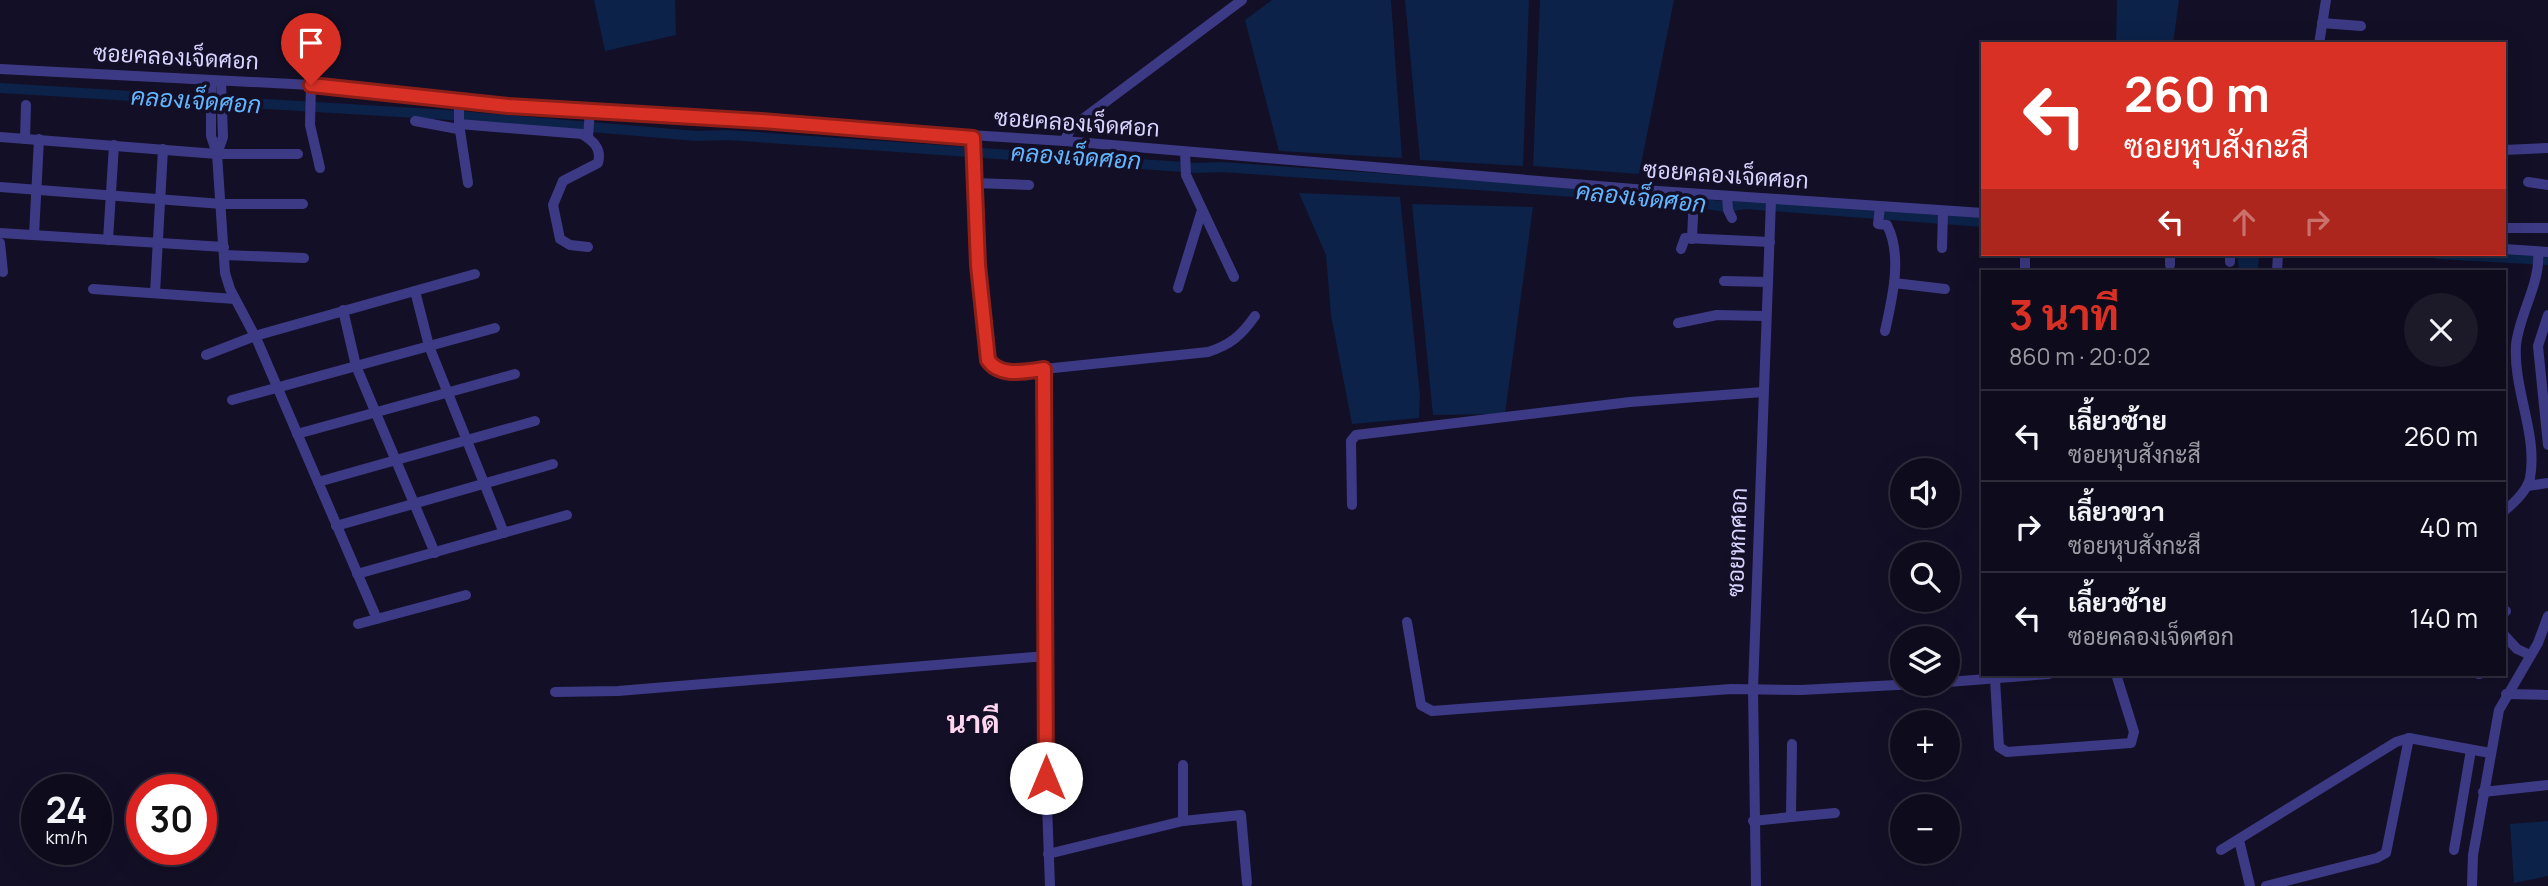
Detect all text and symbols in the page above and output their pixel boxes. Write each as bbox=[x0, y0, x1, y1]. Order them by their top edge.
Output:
pin bbox=[281, 13, 341, 85]
icon: arrive bbox=[292, 24, 330, 62]
street label: ซอยคลองเจ็ดศอก bbox=[92, 36, 260, 76]
text: 260 m bbox=[2124, 60, 2270, 127]
icon: left bbox=[2009, 70, 2100, 161]
water label: คลองเจ็ดศอก bbox=[130, 78, 262, 121]
street label: ซอยคลองเจ็ดศอก bbox=[993, 100, 1161, 144]
text: ซอยหุบสังกะสี bbox=[2124, 124, 2309, 168]
water label: คลองเจ็ดศอก bbox=[1010, 134, 1142, 177]
street label: ซอยคลองเจ็ดศอก bbox=[1642, 155, 1810, 195]
water label: คลองเจ็ดศอก bbox=[1574, 177, 1708, 219]
icon: left bbox=[2152, 203, 2190, 241]
icon: ahead bbox=[2225, 203, 2263, 241]
icon: right bbox=[2298, 203, 2336, 241]
text: 3 นาที bbox=[2009, 285, 2119, 343]
button: close bbox=[2404, 293, 2478, 367]
text: 860 m · 20:02 bbox=[2009, 340, 2150, 372]
text: เลี้ยวซ้าย bbox=[2068, 402, 2167, 438]
icon: left bbox=[2009, 417, 2047, 455]
text: 260 m bbox=[2404, 418, 2478, 454]
text: ซอยหุบสังกะสี bbox=[2068, 438, 2201, 470]
map controls bbox=[1890, 458, 1960, 864]
button: sound bbox=[1890, 458, 1960, 528]
street label: ซอยหกศอก bbox=[1718, 487, 1754, 597]
text: เลี้ยวขวา bbox=[2068, 493, 2165, 529]
icon: right bbox=[2009, 508, 2047, 546]
text: 40 m bbox=[2420, 509, 2478, 545]
text: ซอยหุบสังกะสี bbox=[2068, 529, 2201, 561]
button: search bbox=[1890, 542, 1960, 612]
text: เลี้ยวซ้าย bbox=[2068, 584, 2167, 620]
icon: left bbox=[2009, 599, 2047, 637]
text: 140 m bbox=[2409, 600, 2478, 636]
text: ซอยคลองเจ็ดศอก bbox=[2068, 620, 2234, 652]
button: layers bbox=[1890, 626, 1960, 696]
district label: นาดี bbox=[946, 701, 1000, 742]
button: + bbox=[1890, 710, 1960, 780]
position arrow bbox=[1009, 741, 1083, 815]
speed limit sign: 30 bbox=[126, 774, 217, 865]
text: 24 bbox=[46, 786, 87, 834]
button: − bbox=[1890, 794, 1960, 864]
text: km/h bbox=[46, 825, 87, 849]

